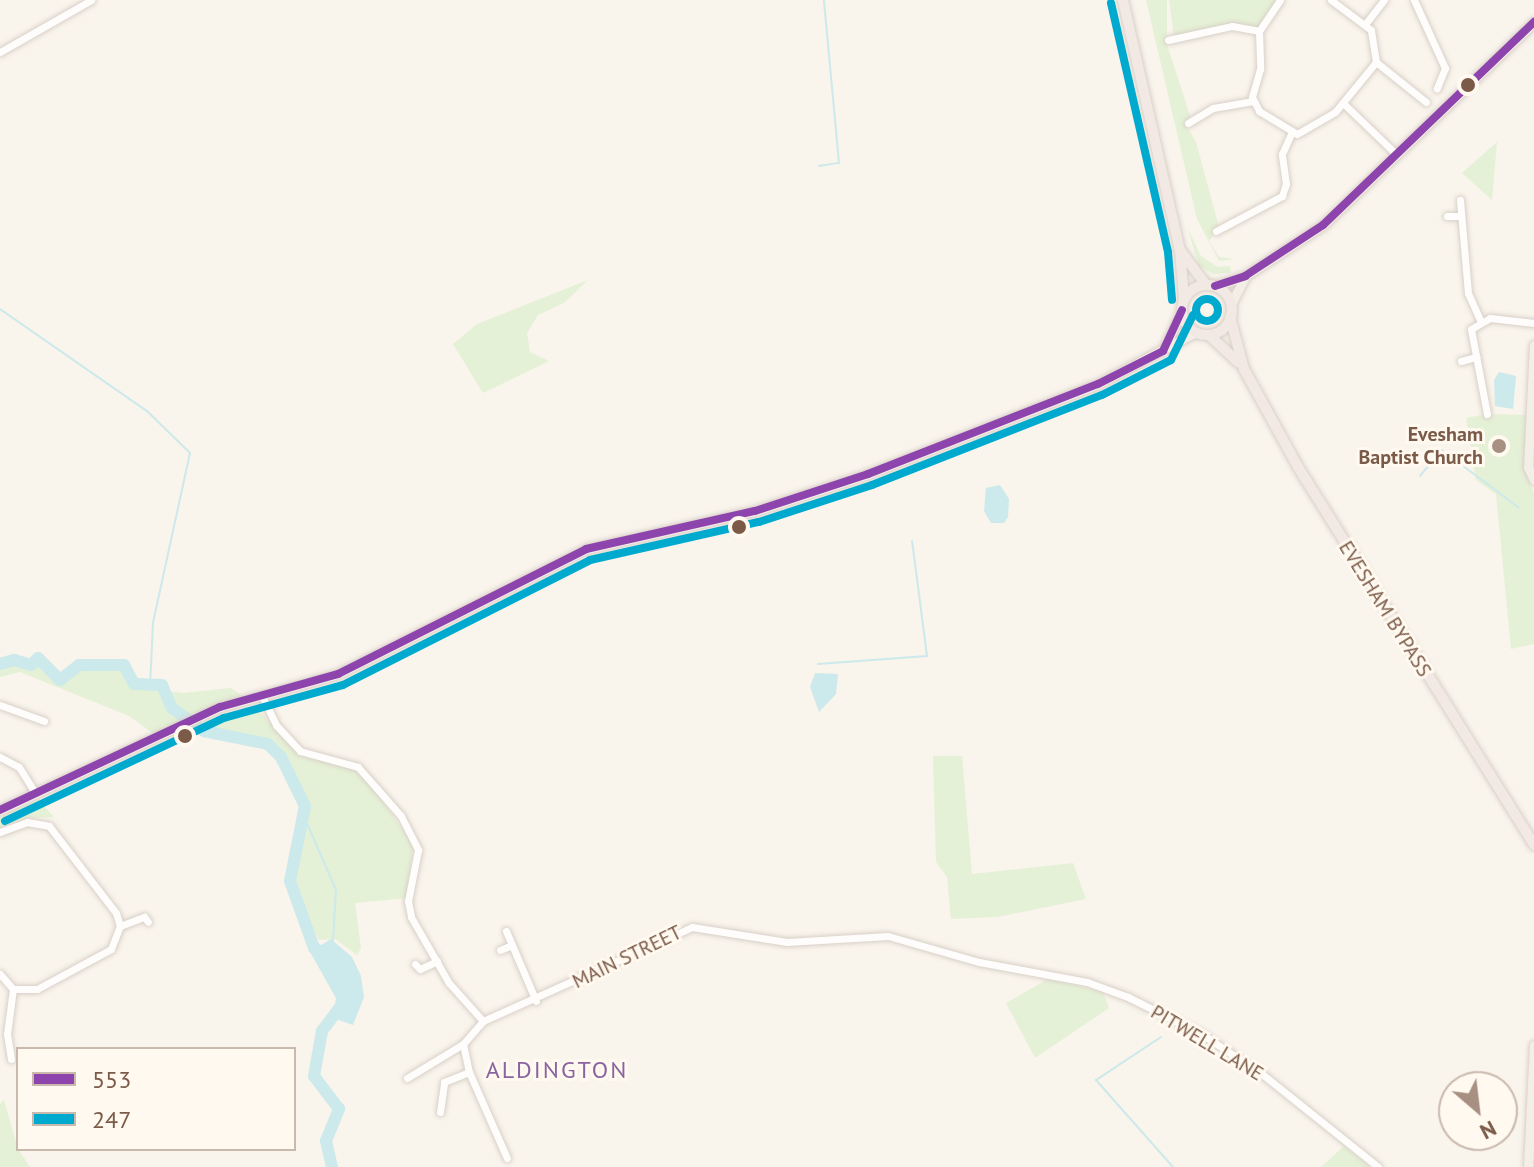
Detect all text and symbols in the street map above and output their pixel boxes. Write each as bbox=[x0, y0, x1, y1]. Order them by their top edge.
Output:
unlabelled marker bbox=[1460, 77, 1476, 93]
place label: Evesham Baptist Church bbox=[1358, 422, 1483, 469]
marker: Evesham Baptist Church bbox=[1490, 437, 1508, 455]
unlabelled marker bbox=[731, 519, 747, 535]
street label: EVESHAM BYPASS bbox=[1334, 537, 1436, 681]
unlabelled marker bbox=[177, 728, 193, 744]
street label: MAIN STREET bbox=[569, 920, 685, 994]
street label: PITWELL LANE bbox=[1146, 1000, 1268, 1086]
legend bbox=[16, 1047, 296, 1151]
district label: ALDINGTON bbox=[486, 1056, 628, 1084]
text: 553 bbox=[92, 1064, 131, 1095]
north arrow bbox=[1438, 1071, 1518, 1151]
text: 247 bbox=[92, 1104, 131, 1135]
text: N bbox=[1475, 1115, 1501, 1146]

